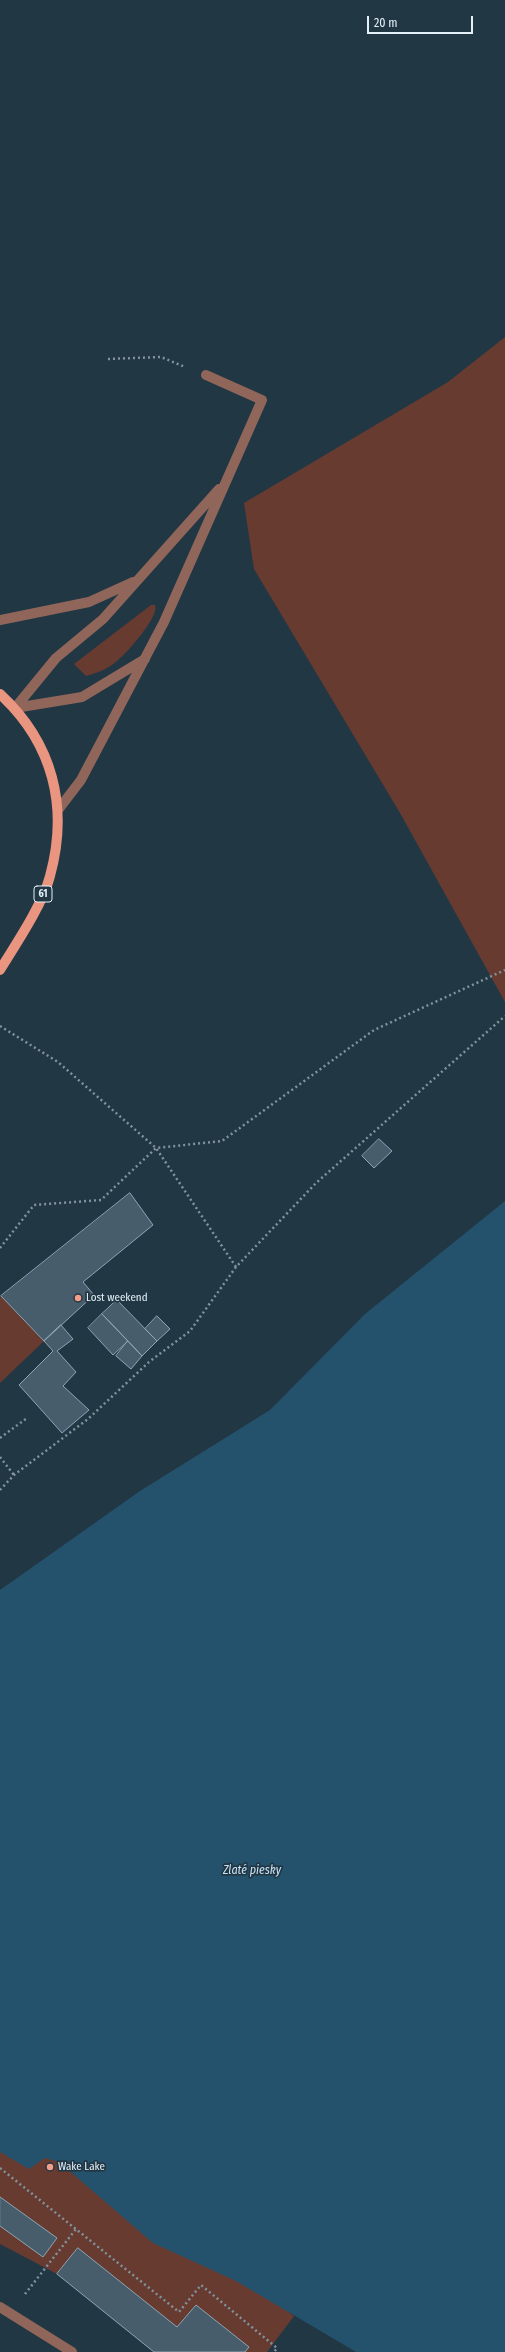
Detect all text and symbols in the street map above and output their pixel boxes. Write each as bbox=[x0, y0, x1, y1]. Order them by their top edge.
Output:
scale bar bbox=[369, 8, 475, 34]
text: 20 m bbox=[374, 16, 398, 30]
road number: 61 bbox=[34, 886, 52, 902]
place label: Lost weekend bbox=[86, 1291, 148, 1305]
marker: Lost weekend bbox=[73, 1293, 83, 1303]
water label: Zlaté piesky bbox=[223, 1864, 281, 1878]
place label: Wake Lake bbox=[58, 2160, 105, 2174]
marker: Wake Lake bbox=[45, 2162, 55, 2172]

